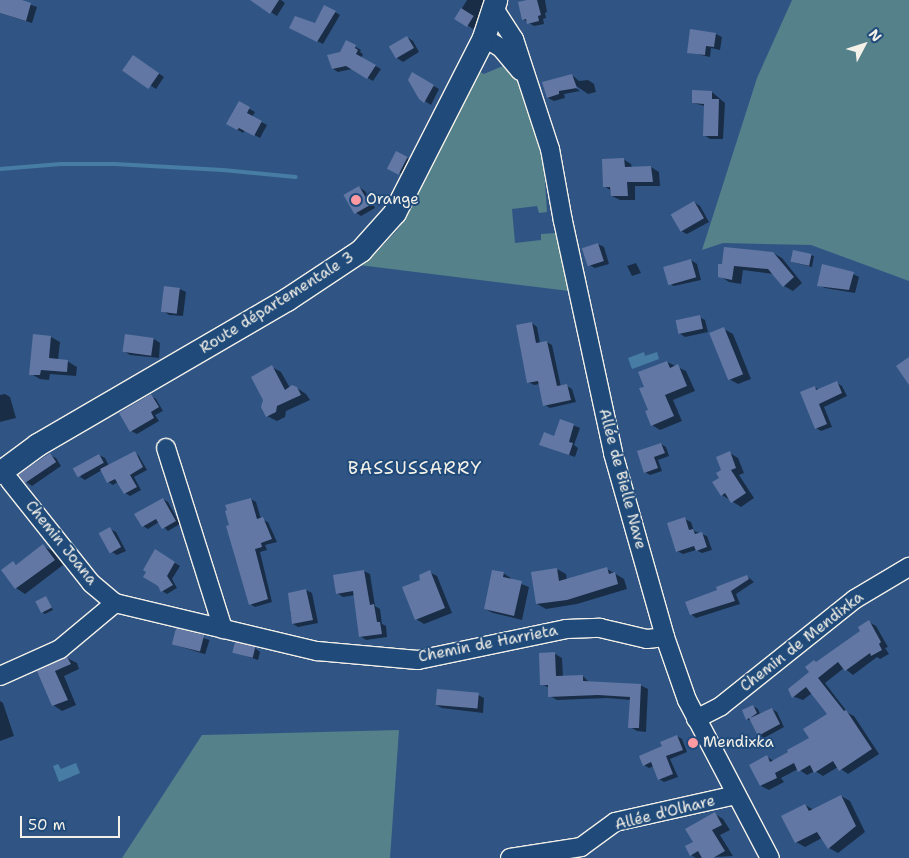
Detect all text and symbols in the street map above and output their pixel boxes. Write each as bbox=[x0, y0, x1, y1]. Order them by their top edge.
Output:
north arrow bbox=[839, 20, 889, 70]
text: N bbox=[865, 25, 886, 45]
place label: Orange bbox=[366, 191, 419, 209]
marker: Orange bbox=[350, 194, 362, 206]
street label: Route départementale 3 bbox=[197, 248, 357, 358]
street label: Allée de Bielle Nave bbox=[595, 407, 649, 551]
district label: BASSUSSARRY bbox=[346, 457, 484, 479]
street label: Chemin Joana bbox=[22, 497, 100, 589]
street label: Chemin de Mendixka bbox=[737, 588, 867, 696]
street label: Chemin de Harrieta bbox=[417, 622, 559, 666]
place label: Mendixka bbox=[703, 734, 774, 752]
marker: Mendixka bbox=[687, 737, 699, 749]
street label: Allée d'Olhare bbox=[613, 792, 717, 834]
scale bar bbox=[22, 806, 122, 838]
text: 50 m bbox=[28, 815, 66, 835]

